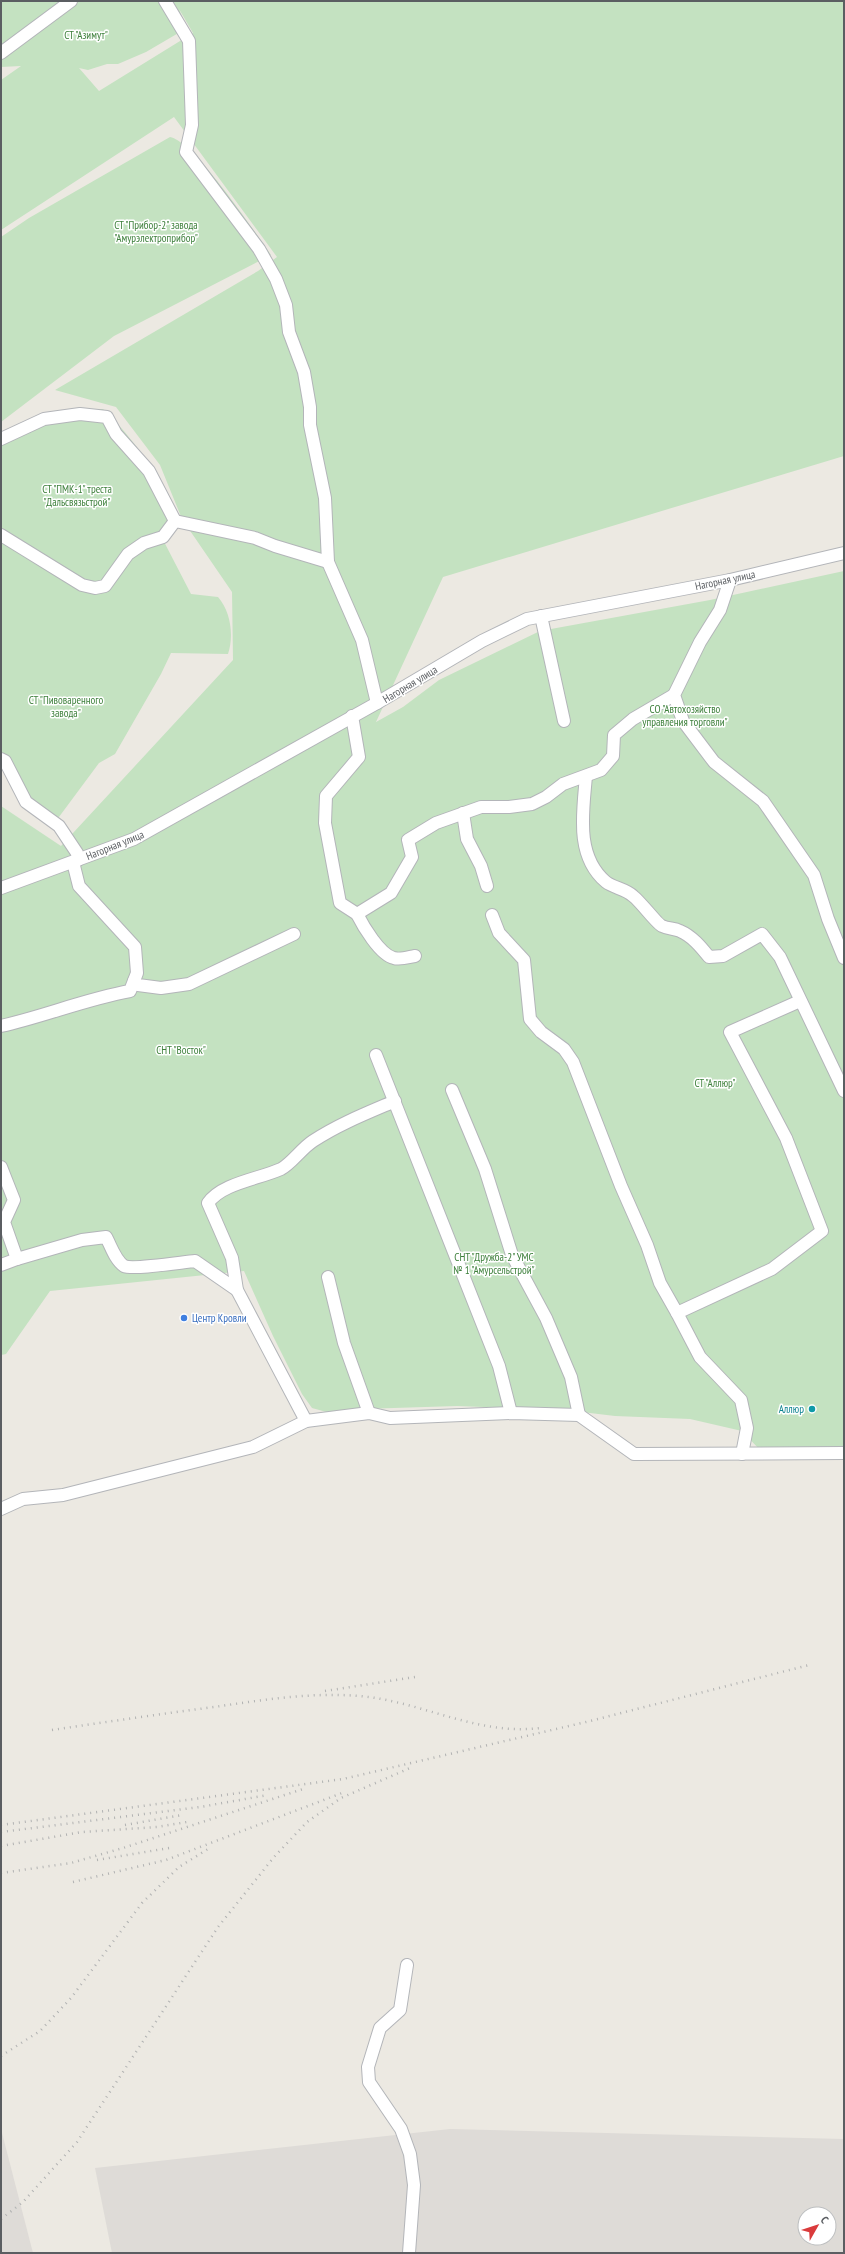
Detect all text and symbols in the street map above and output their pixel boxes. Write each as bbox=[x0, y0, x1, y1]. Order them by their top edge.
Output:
park label: СТ "Азимут" bbox=[64, 28, 108, 42]
park label: СТ "Прибор-2" завода "Амурэлектроприбор" bbox=[114, 218, 198, 245]
park label: СТ "ПМК-1" треста "Дальсвязьстрой" bbox=[42, 482, 112, 509]
street label: Нагорная улица bbox=[694, 567, 756, 593]
street label: Нагорная улица bbox=[380, 662, 440, 706]
park label: СТ "Пивоваренного завода" bbox=[29, 693, 103, 720]
park label: СО "Автохозяйство управления торговли" bbox=[642, 702, 728, 729]
street label: Нагорная улица bbox=[84, 827, 146, 863]
park label: СНТ "Восток" bbox=[156, 1043, 206, 1057]
park label: СТ "Аллюр" bbox=[695, 1076, 735, 1090]
park label: СНТ "Дружба-2" УМС № 1 "Амурсельстрой" bbox=[453, 1250, 535, 1277]
place label: Центр Кровли bbox=[192, 1311, 247, 1325]
marker: Центр Кровли bbox=[179, 1313, 189, 1323]
place label: Аллюр bbox=[779, 1402, 804, 1416]
marker: Аллюр bbox=[807, 1404, 817, 1414]
north arrow bbox=[797, 2206, 837, 2246]
text: С bbox=[818, 2213, 832, 2226]

